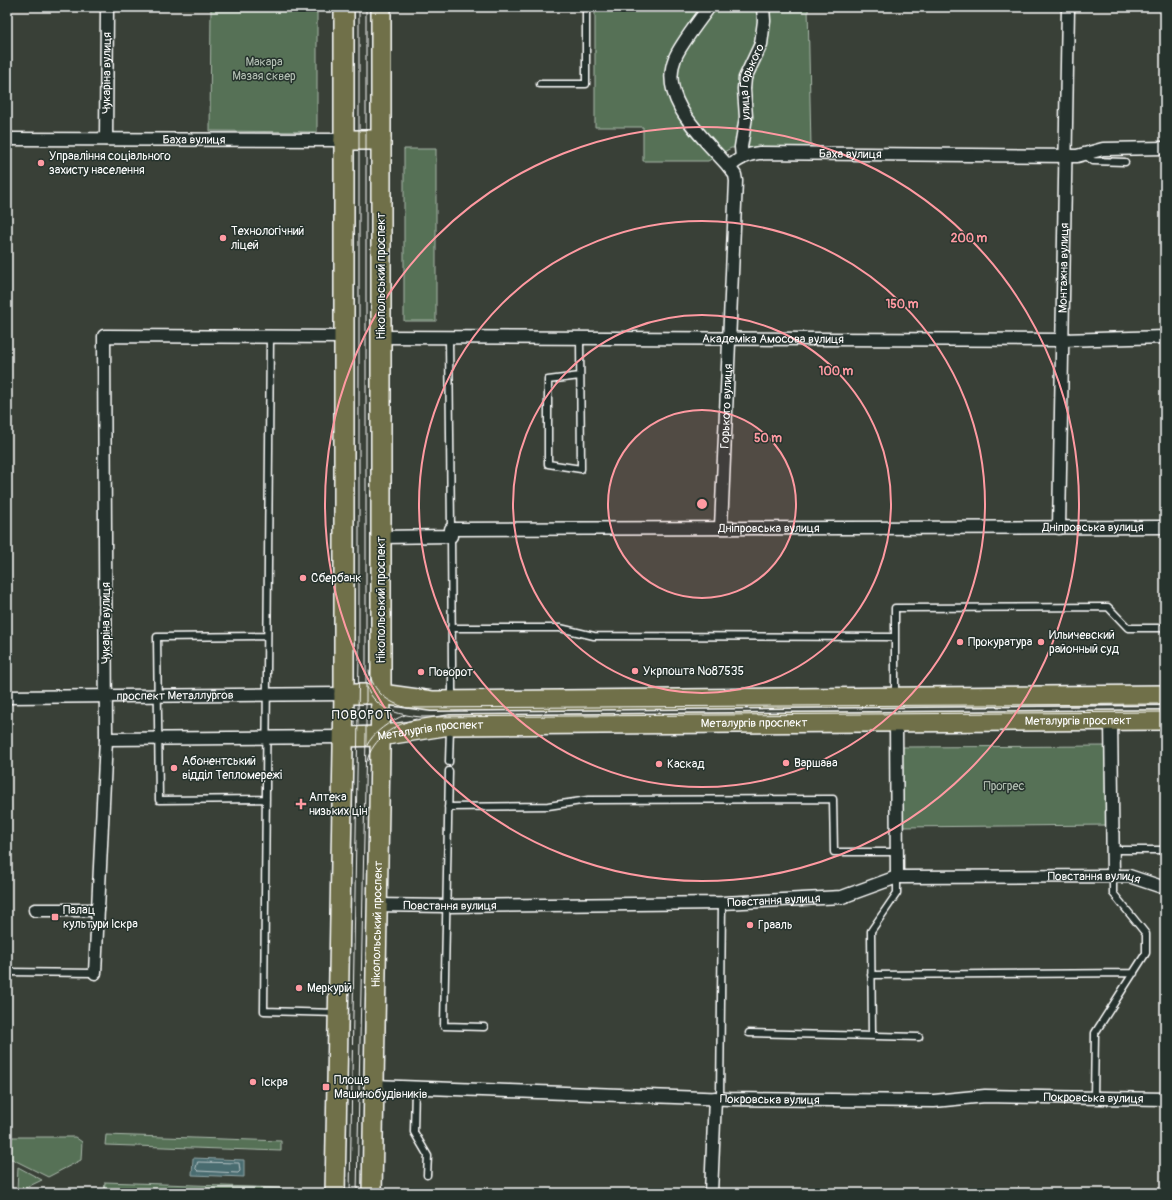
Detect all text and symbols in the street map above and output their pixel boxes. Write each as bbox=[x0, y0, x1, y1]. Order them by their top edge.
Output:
street label: Чукаріна вулиця bbox=[99, 32, 114, 114]
street label: улица Горького bbox=[736, 41, 768, 122]
park label: Макара Мазая сквер bbox=[232, 55, 296, 84]
street label: Баха вулиця bbox=[163, 132, 226, 147]
street label: Баха вулиця bbox=[819, 146, 882, 162]
place label: Управління соціального захисту населення bbox=[49, 149, 171, 178]
marker: Управління соціального захисту населення bbox=[36, 158, 46, 168]
street label: Нікопольський проспект bbox=[374, 213, 389, 339]
street label: Монтажна вулиця bbox=[1055, 222, 1072, 313]
place label: Технологічний ліцей bbox=[231, 224, 304, 253]
text: 200 m bbox=[951, 231, 988, 246]
marker: Технологічний ліцей bbox=[218, 233, 228, 243]
text: 150 m bbox=[886, 297, 919, 312]
street label: Академіка Амосова вулиця bbox=[702, 331, 844, 347]
street label: Горького вулиця bbox=[717, 363, 736, 449]
text: 100 m bbox=[819, 364, 854, 379]
text: 50 m bbox=[754, 431, 782, 446]
centre of rings bbox=[695, 497, 709, 511]
street label: Дніпровська вулиця bbox=[717, 520, 820, 536]
street label: Дніпровська вулиця bbox=[1041, 520, 1144, 535]
street label: Нікопольський проспект bbox=[374, 537, 389, 663]
place label: Сбербанк bbox=[311, 571, 362, 586]
marker: Сбербанк bbox=[298, 573, 308, 583]
street label: Чукаріна вулиця bbox=[99, 582, 114, 664]
place label: Ильичевский районный суд bbox=[1049, 628, 1120, 657]
place label: Прокуратура bbox=[968, 635, 1033, 650]
marker: Прокуратура bbox=[955, 637, 965, 647]
marker: Ильичевский районный суд bbox=[1036, 637, 1046, 647]
place label: Укрпошта №87535 bbox=[643, 664, 744, 679]
place label: Поворот bbox=[429, 665, 473, 680]
marker: Укрпошта №87535 bbox=[630, 666, 640, 676]
marker: Поворот bbox=[416, 667, 426, 677]
street label: проспект Металлургов bbox=[116, 687, 234, 704]
district label: ПОВОРОТ bbox=[332, 707, 392, 723]
street label: Металургів проспект bbox=[1025, 713, 1131, 728]
street label: Металургів проспект bbox=[701, 715, 807, 731]
street label: Металургів проспект bbox=[377, 717, 483, 744]
place label: Абонентський відділ Тепломережі bbox=[182, 754, 282, 783]
place label: Варшава bbox=[794, 756, 838, 771]
place label: Каскад bbox=[667, 757, 705, 772]
marker: Варшава bbox=[781, 758, 791, 768]
marker: Каскад bbox=[654, 759, 664, 769]
marker: Абонентський відділ Тепломережі bbox=[169, 763, 179, 773]
park label: Прогрес bbox=[983, 779, 1025, 794]
place label: Аптека низьких цін bbox=[309, 790, 367, 819]
marker: Аптека низьких цін bbox=[296, 799, 306, 809]
street label: Нікопольський проспект bbox=[368, 860, 386, 988]
street label: Повстання вулиця bbox=[1048, 868, 1143, 887]
street label: Повстання вулиця bbox=[727, 891, 821, 910]
street label: Повстання вулиця bbox=[403, 898, 497, 914]
place label: Палац культури Іскра bbox=[63, 903, 138, 932]
marker: Палац культури Іскра bbox=[50, 912, 60, 922]
place label: Грааль bbox=[758, 918, 792, 933]
marker: Грааль bbox=[745, 920, 755, 930]
place label: Меркурій bbox=[307, 981, 352, 996]
marker: Меркурій bbox=[294, 983, 304, 993]
place label: Площа Машинобудівників bbox=[334, 1073, 427, 1102]
place label: Іскра bbox=[261, 1075, 288, 1090]
marker: Іскра bbox=[248, 1077, 258, 1087]
marker: Площа Машинобудівників bbox=[321, 1082, 331, 1092]
street label: Покровська вулиця bbox=[1043, 1089, 1144, 1106]
street label: Покровська вулиця bbox=[720, 1091, 820, 1107]

